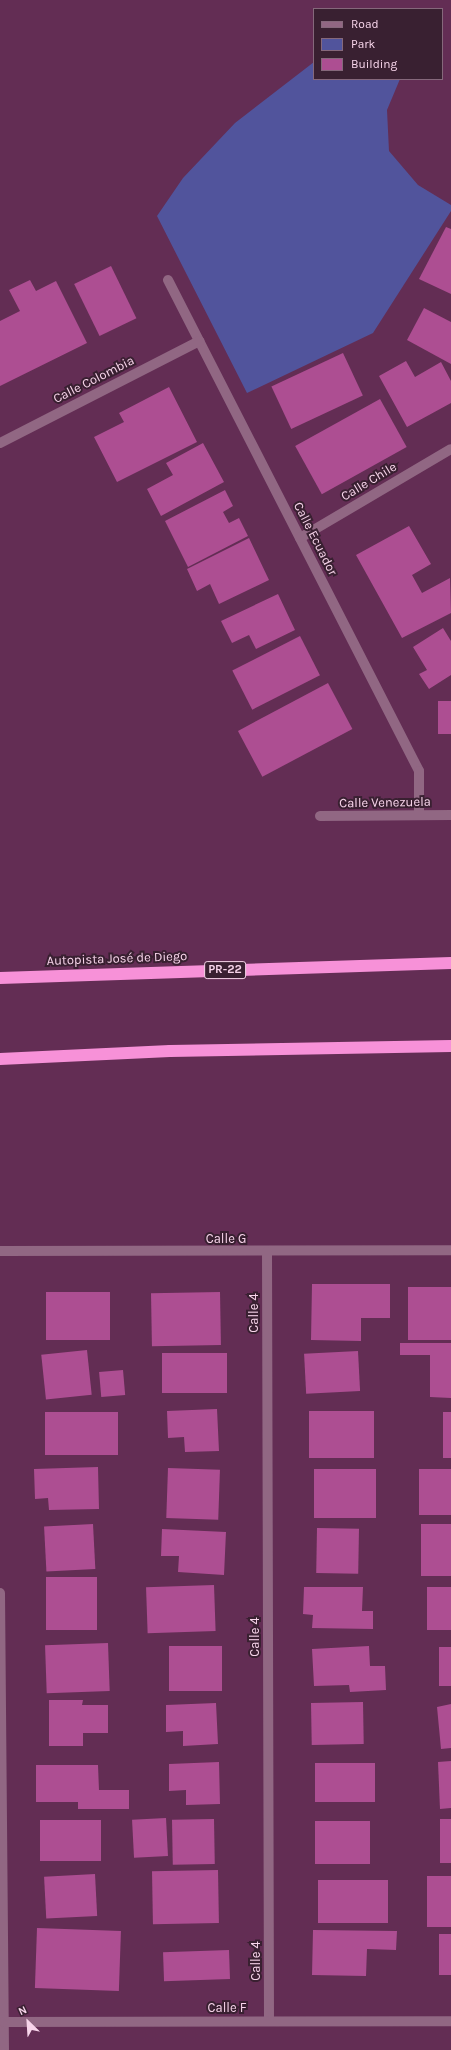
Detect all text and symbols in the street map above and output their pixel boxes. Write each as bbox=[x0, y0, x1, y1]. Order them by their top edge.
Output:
legend bbox=[313, 8, 443, 80]
text: Road bbox=[351, 17, 379, 31]
text: Park bbox=[351, 37, 375, 51]
text: Building bbox=[351, 57, 397, 71]
street label: Calle Colombia bbox=[51, 353, 137, 407]
street label: Calle Chile bbox=[338, 459, 400, 505]
street label: Calle Ecuador bbox=[290, 499, 340, 579]
street label: Calle Venezuela bbox=[339, 794, 431, 812]
street label: Autopista José de Diego bbox=[46, 949, 188, 969]
road number: PR-22 bbox=[204, 960, 246, 980]
street label: Calle G bbox=[206, 1231, 246, 1247]
street label: Calle 4 bbox=[246, 1293, 262, 1333]
street label: Calle 4 bbox=[247, 1617, 263, 1657]
street label: Calle 4 bbox=[248, 1941, 264, 1981]
street label: Calle F bbox=[208, 2000, 246, 2016]
north arrow bbox=[8, 2002, 48, 2042]
text: N bbox=[16, 2003, 29, 2018]

